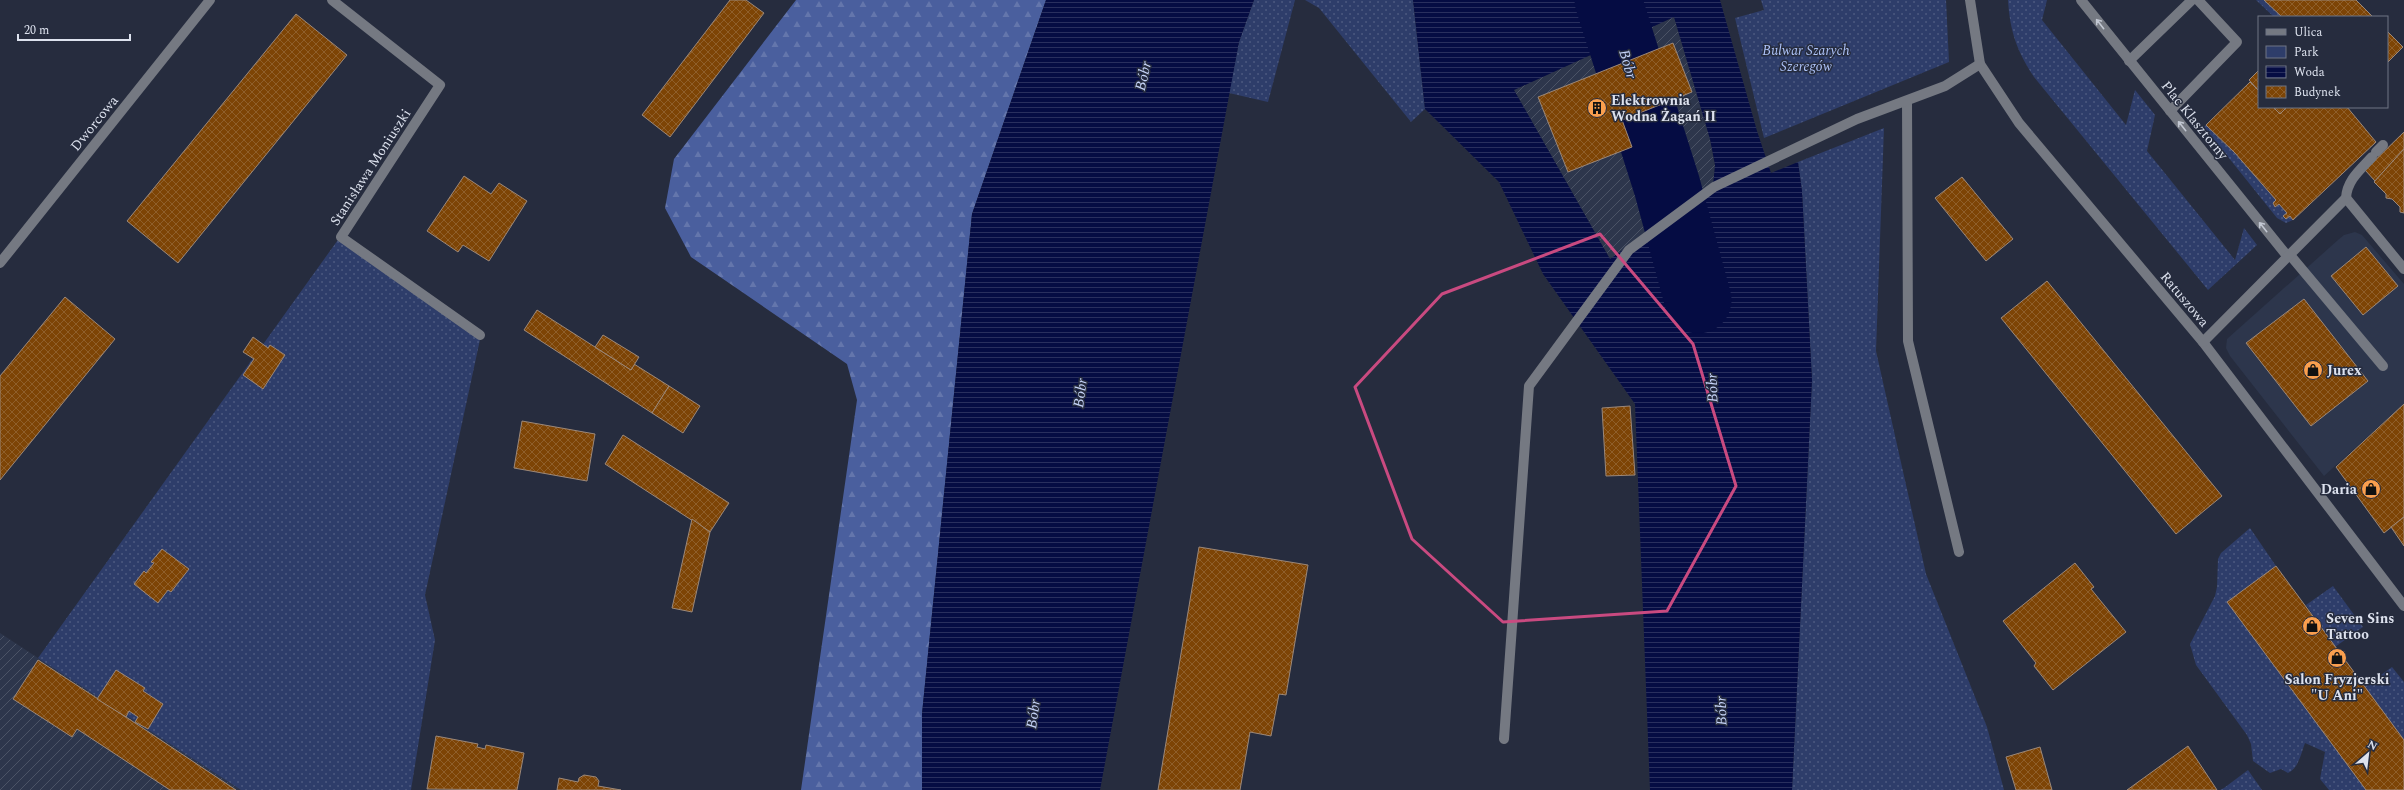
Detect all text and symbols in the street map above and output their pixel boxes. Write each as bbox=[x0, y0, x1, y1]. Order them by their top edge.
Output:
scale bar bbox=[18, 16, 130, 42]
legend bbox=[2258, 16, 2388, 108]
one-way arrow bbox=[2096, 19, 2105, 30]
text: 20 m bbox=[24, 21, 49, 40]
text: Ulica bbox=[2294, 23, 2323, 42]
park label: Bulwar Szarych Szeregów bbox=[1762, 40, 1850, 77]
text: Park bbox=[2294, 43, 2319, 62]
water label: Bóbr bbox=[1612, 47, 1643, 82]
water label: Bóbr bbox=[1129, 58, 1158, 93]
text: Woda bbox=[2294, 63, 2325, 82]
street label: Plac Klasztorny bbox=[2156, 76, 2234, 165]
text: Budynek bbox=[2294, 83, 2341, 102]
place label: Elektrownia Wodna Żagań II bbox=[1611, 90, 1716, 127]
street label: Dworcowa bbox=[65, 91, 124, 156]
building icon: Elektrownia Wodna Żagań II bbox=[1586, 97, 1608, 119]
street label: Stanisława Moniuszki bbox=[325, 105, 416, 230]
one-way arrow bbox=[2177, 120, 2186, 131]
one-way arrow bbox=[2259, 221, 2268, 232]
street label: Ratuszowa bbox=[2155, 267, 2214, 332]
shop icon: Jurex bbox=[2302, 359, 2324, 381]
place label: Jurex bbox=[2327, 360, 2362, 381]
water label: Bóbr bbox=[1700, 372, 1725, 403]
water label: Bóbr bbox=[1067, 376, 1094, 409]
shop icon: Daria bbox=[2360, 478, 2382, 500]
place label: Daria bbox=[2321, 479, 2358, 500]
place label: Seven Sins Tattoo bbox=[2326, 608, 2394, 645]
shop icon: Seven Sins Tattoo bbox=[2301, 615, 2323, 637]
shop icon: Salon Fryzjerski "U Ani" bbox=[2326, 647, 2348, 669]
place label: Salon Fryzjerski "U Ani" bbox=[2285, 669, 2390, 706]
water label: Bóbr bbox=[1709, 695, 1734, 726]
water label: Bóbr bbox=[1020, 697, 1047, 730]
north arrow bbox=[2348, 734, 2388, 774]
text: N bbox=[2365, 736, 2380, 755]

